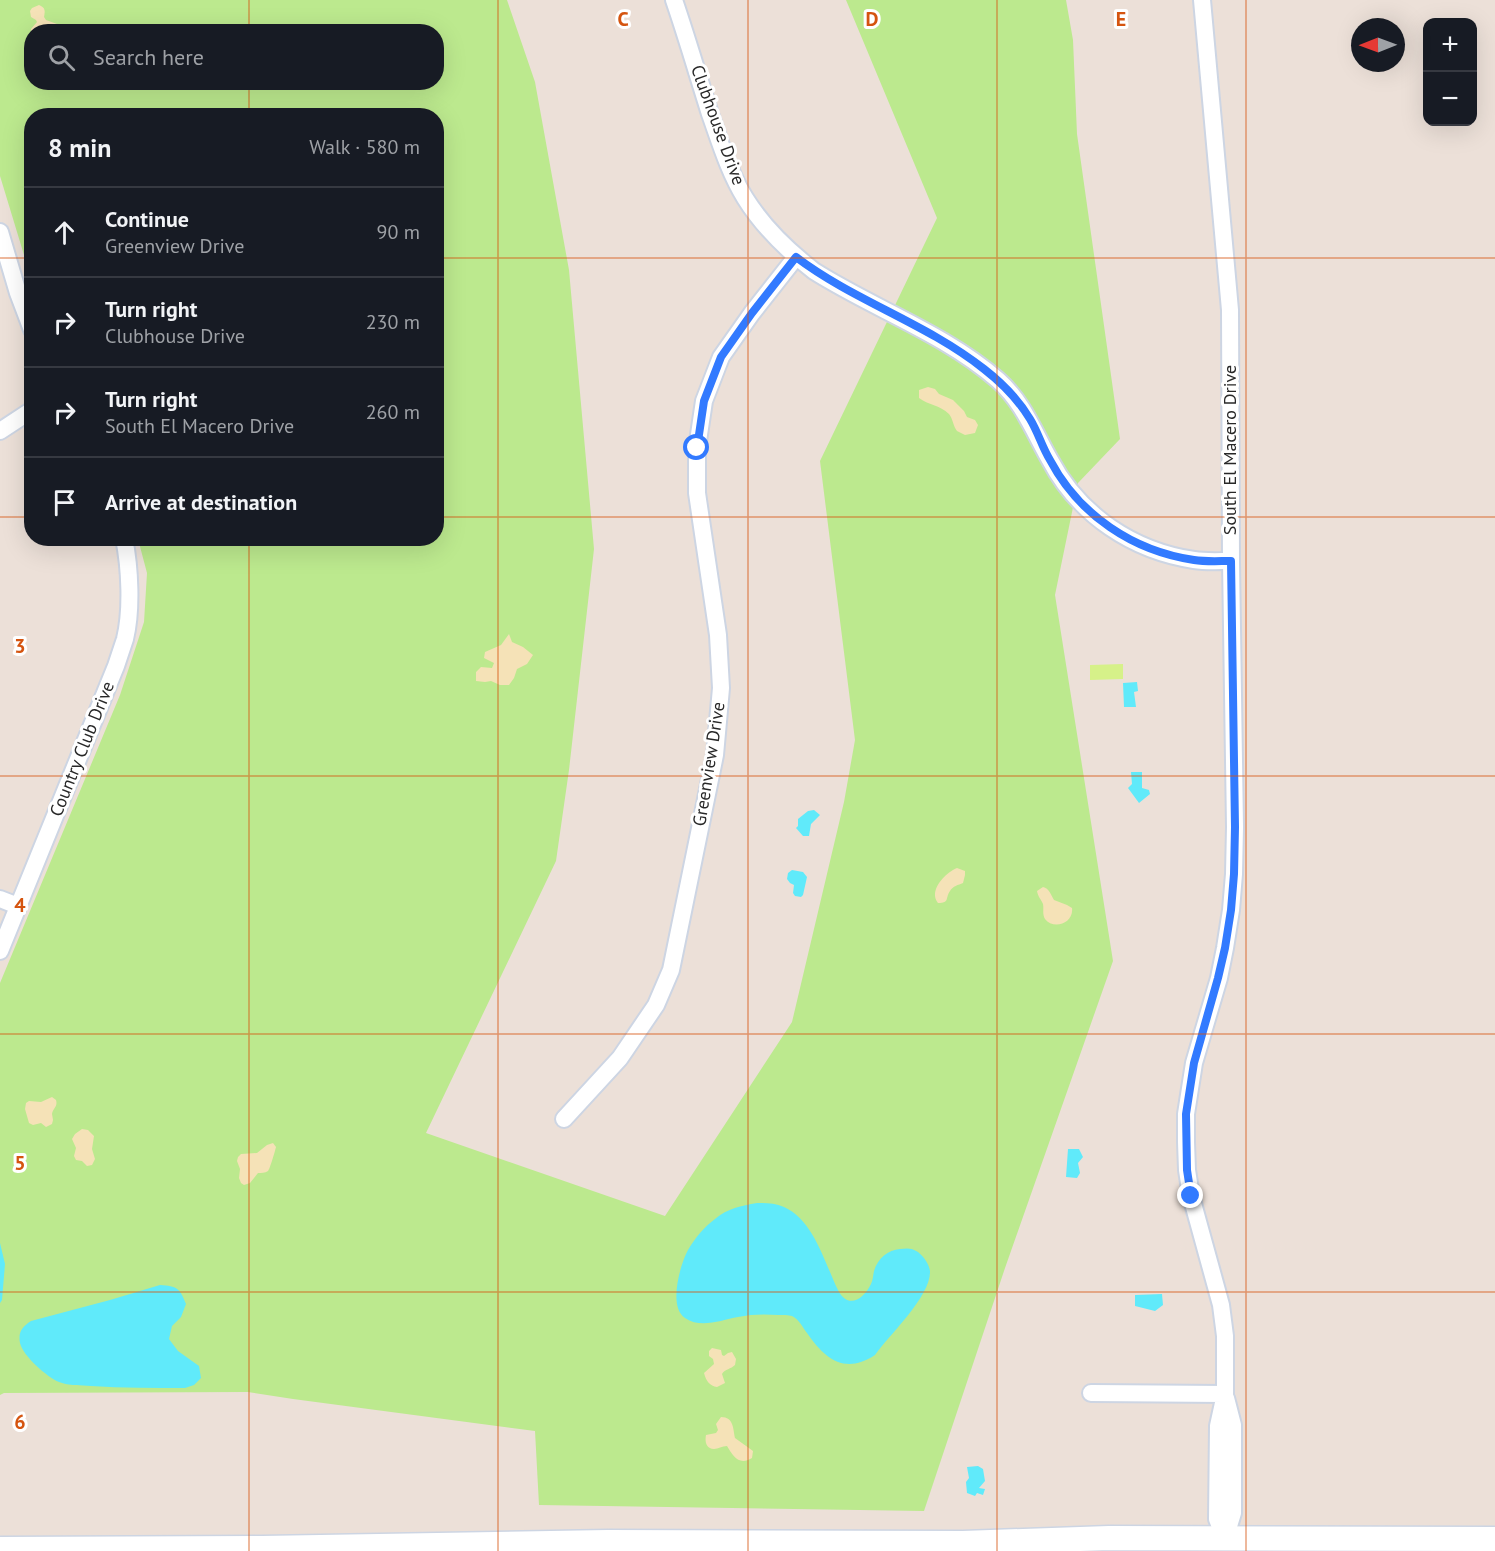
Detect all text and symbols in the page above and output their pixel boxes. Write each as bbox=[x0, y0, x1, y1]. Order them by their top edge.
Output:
text: C bbox=[617, 6, 629, 32]
text: D bbox=[866, 6, 879, 32]
text: E bbox=[1116, 6, 1126, 32]
north arrow bbox=[1351, 18, 1405, 72]
map controls bbox=[1423, 18, 1477, 126]
button: + bbox=[1423, 18, 1477, 72]
search box bbox=[24, 24, 444, 90]
icon: search bbox=[45, 41, 78, 74]
text: Search here bbox=[93, 43, 204, 71]
street label: Clubhouse Drive bbox=[686, 62, 751, 188]
button: − bbox=[1423, 72, 1477, 126]
text: 8 min bbox=[48, 131, 111, 164]
text: Walk · 580 m bbox=[309, 134, 420, 160]
text: Continue bbox=[105, 205, 189, 233]
icon: ahead bbox=[48, 216, 81, 249]
text: 90 m bbox=[377, 219, 420, 245]
text: Greenview Drive bbox=[105, 233, 244, 259]
text: Turn right bbox=[105, 295, 197, 323]
icon: right bbox=[48, 306, 81, 339]
text: 230 m bbox=[366, 309, 420, 335]
text: Clubhouse Drive bbox=[105, 323, 245, 349]
street label: South El Macero Drive bbox=[1218, 365, 1241, 535]
text: Turn right bbox=[105, 385, 197, 413]
icon: right bbox=[48, 396, 81, 429]
text: 260 m bbox=[366, 399, 420, 425]
text: South El Macero Drive bbox=[105, 413, 294, 439]
route start bbox=[683, 434, 709, 460]
icon: arrive bbox=[48, 486, 81, 519]
text: Arrive at destination bbox=[105, 488, 297, 516]
text: 3 bbox=[14, 633, 26, 659]
street label: Country Club Drive bbox=[44, 678, 119, 820]
street label: Greenview Drive bbox=[687, 700, 730, 828]
text: 4 bbox=[14, 892, 26, 918]
text: 5 bbox=[14, 1150, 26, 1176]
route end bbox=[1177, 1182, 1203, 1208]
text: 6 bbox=[14, 1409, 26, 1435]

